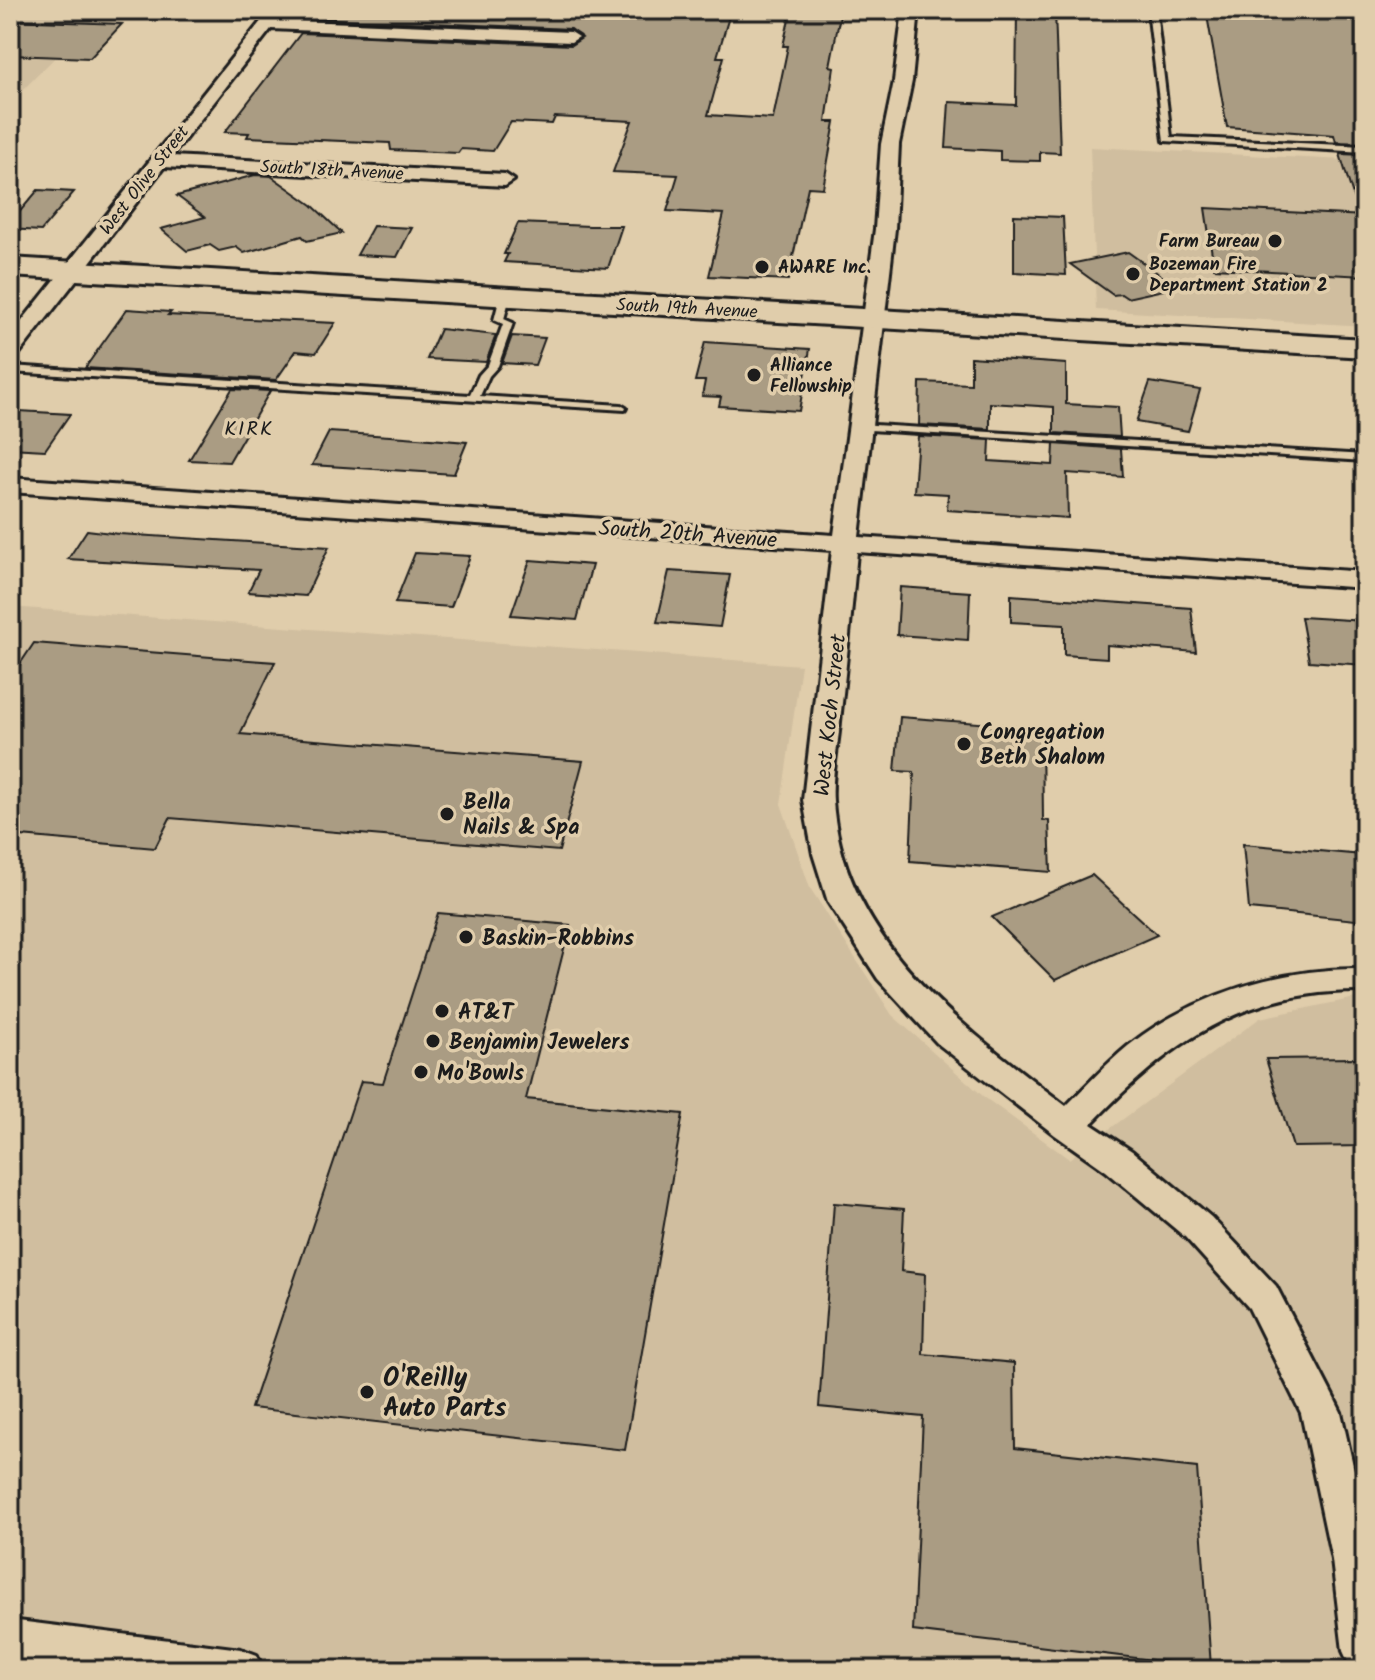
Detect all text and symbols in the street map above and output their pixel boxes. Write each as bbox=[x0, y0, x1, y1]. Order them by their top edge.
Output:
street label: West Olive Street bbox=[93, 119, 198, 242]
street label: South 18th Avenue bbox=[260, 153, 404, 190]
place label: Farm Bureau bbox=[1159, 228, 1259, 257]
marker: Farm Bureau bbox=[1266, 232, 1284, 250]
place label: Bozeman Fire Department Station 2 bbox=[1149, 251, 1327, 301]
place label: AWARE Inc. bbox=[778, 254, 871, 283]
marker: AWARE Inc. bbox=[753, 258, 771, 276]
marker: Bozeman Fire Department Station 2 bbox=[1124, 265, 1142, 283]
street label: South 19th Avenue bbox=[616, 291, 758, 328]
place label: Alliance Fellowship bbox=[770, 352, 852, 402]
marker: Alliance Fellowship bbox=[745, 366, 763, 384]
district label: KIRK bbox=[224, 414, 274, 446]
street label: South 20th Avenue bbox=[597, 512, 778, 559]
street label: West Koch Street bbox=[806, 632, 857, 798]
place label: Congregation Beth Shalom bbox=[980, 716, 1105, 776]
marker: Congregation Beth Shalom bbox=[955, 735, 973, 753]
place label: Bella Nails & Spa bbox=[463, 786, 579, 846]
marker: Bella Nails & Spa bbox=[438, 805, 456, 823]
place label: Baskin-Robbins bbox=[482, 922, 635, 957]
marker: Baskin-Robbins bbox=[457, 928, 475, 946]
place label: AT&T bbox=[458, 996, 515, 1031]
marker: AT&T bbox=[433, 1002, 451, 1020]
place label: Benjamin Jewelers bbox=[449, 1026, 630, 1061]
marker: Benjamin Jewelers bbox=[424, 1032, 442, 1050]
place label: Mo'Bowls bbox=[437, 1057, 525, 1092]
marker: Mo'Bowls bbox=[412, 1063, 430, 1081]
place label: O'Reilly Auto Parts bbox=[383, 1358, 506, 1430]
marker: O'Reilly Auto Parts bbox=[358, 1383, 376, 1401]

